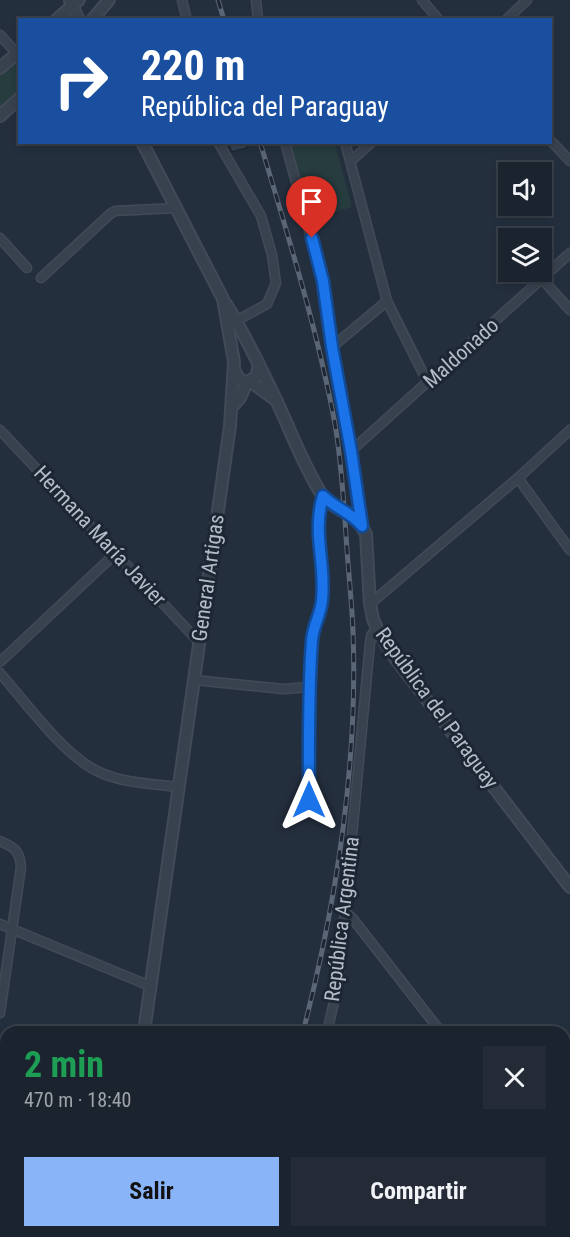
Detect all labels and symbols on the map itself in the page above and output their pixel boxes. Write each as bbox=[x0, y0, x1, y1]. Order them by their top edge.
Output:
pin bbox=[286, 176, 337, 238]
street label: Maldonado bbox=[418, 313, 504, 393]
street label: Hermana María Javier bbox=[29, 461, 171, 611]
street label: General Artigas bbox=[187, 513, 229, 643]
street label: República del Paraguay bbox=[371, 623, 504, 793]
position arrow bbox=[277, 768, 341, 832]
street label: República Argentina bbox=[320, 835, 364, 1003]

